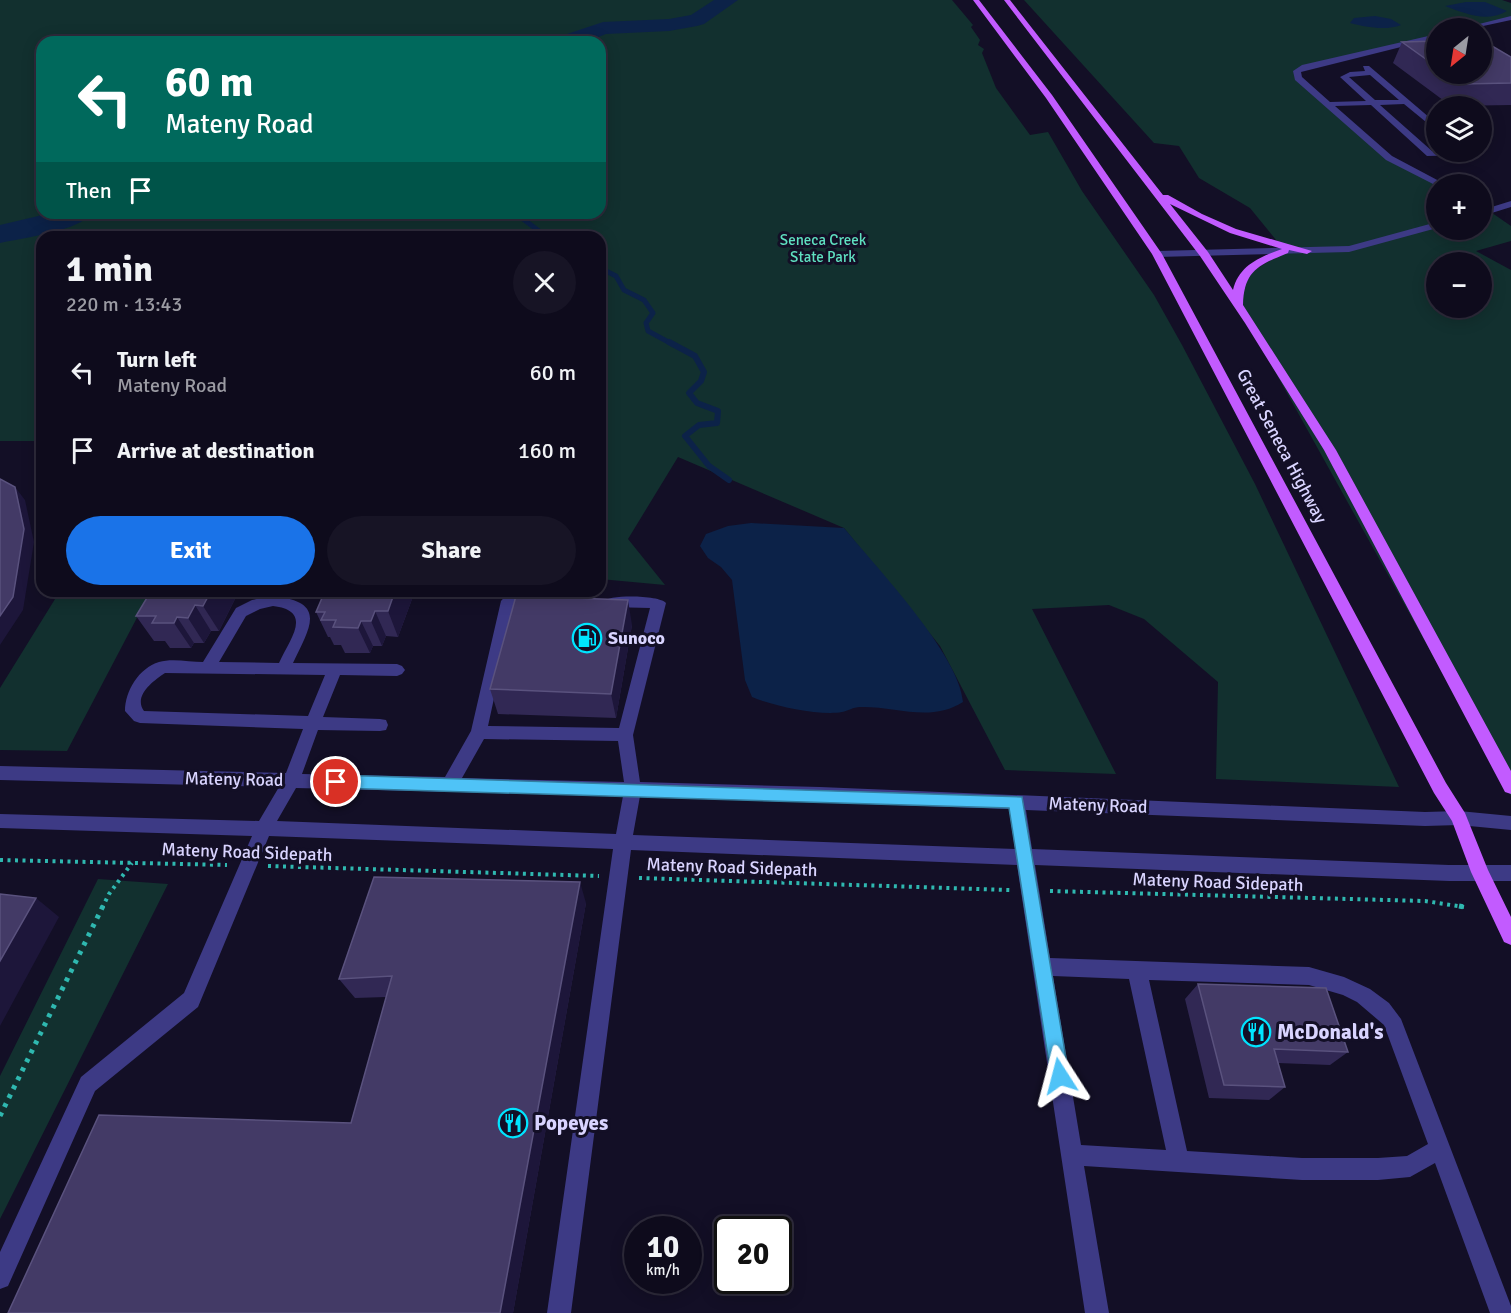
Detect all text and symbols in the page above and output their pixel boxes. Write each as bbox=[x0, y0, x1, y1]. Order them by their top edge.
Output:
north arrow bbox=[1426, 18, 1492, 84]
map controls bbox=[1426, 18, 1492, 318]
text: 60 m bbox=[165, 57, 254, 108]
icon: left bbox=[66, 60, 144, 138]
button: layers bbox=[1426, 96, 1492, 162]
text: Mateny Road bbox=[165, 108, 314, 141]
icon: arrive bbox=[124, 174, 157, 207]
button: + bbox=[1426, 174, 1492, 240]
text: Then bbox=[66, 177, 112, 204]
park label: Seneca Creek State Park bbox=[780, 231, 867, 266]
text: 1 min bbox=[66, 247, 153, 292]
button: close bbox=[513, 251, 576, 314]
button: − bbox=[1426, 252, 1492, 318]
text: 220 m · 13:43 bbox=[66, 292, 182, 317]
text: Turn left bbox=[117, 346, 197, 373]
icon: left bbox=[66, 356, 99, 389]
text: 60 m bbox=[530, 359, 576, 386]
street label: Great Seneca Highway bbox=[1232, 365, 1332, 527]
text: Mateny Road bbox=[117, 373, 227, 398]
icon: arrive bbox=[66, 434, 99, 467]
text: Arrive at destination bbox=[117, 437, 314, 464]
text: 160 m bbox=[518, 437, 576, 464]
button: Exit bbox=[66, 516, 315, 585]
button: Share bbox=[327, 516, 576, 585]
fuel station icon: Sunoco bbox=[571, 622, 603, 654]
place label: Sunoco bbox=[608, 627, 665, 649]
pin bbox=[310, 756, 361, 807]
icon: arrive bbox=[319, 765, 352, 798]
street label: Mateny Road bbox=[184, 767, 284, 791]
street label: Mateny Road bbox=[1048, 792, 1148, 818]
street label: Mateny Road Sidepath bbox=[161, 838, 333, 866]
street label: Mateny Road Sidepath bbox=[646, 853, 818, 881]
street label: Mateny Road Sidepath bbox=[1132, 868, 1304, 896]
restaurant icon: McDonald's bbox=[1240, 1016, 1272, 1048]
place label: McDonald's bbox=[1277, 1019, 1384, 1045]
position arrow bbox=[1028, 1044, 1092, 1108]
restaurant icon: Popeyes bbox=[497, 1107, 529, 1139]
place label: Popeyes bbox=[534, 1110, 608, 1136]
speed limit sign: 20 bbox=[714, 1216, 792, 1294]
text: 10 bbox=[647, 1229, 679, 1266]
text: km/h bbox=[646, 1261, 680, 1279]

